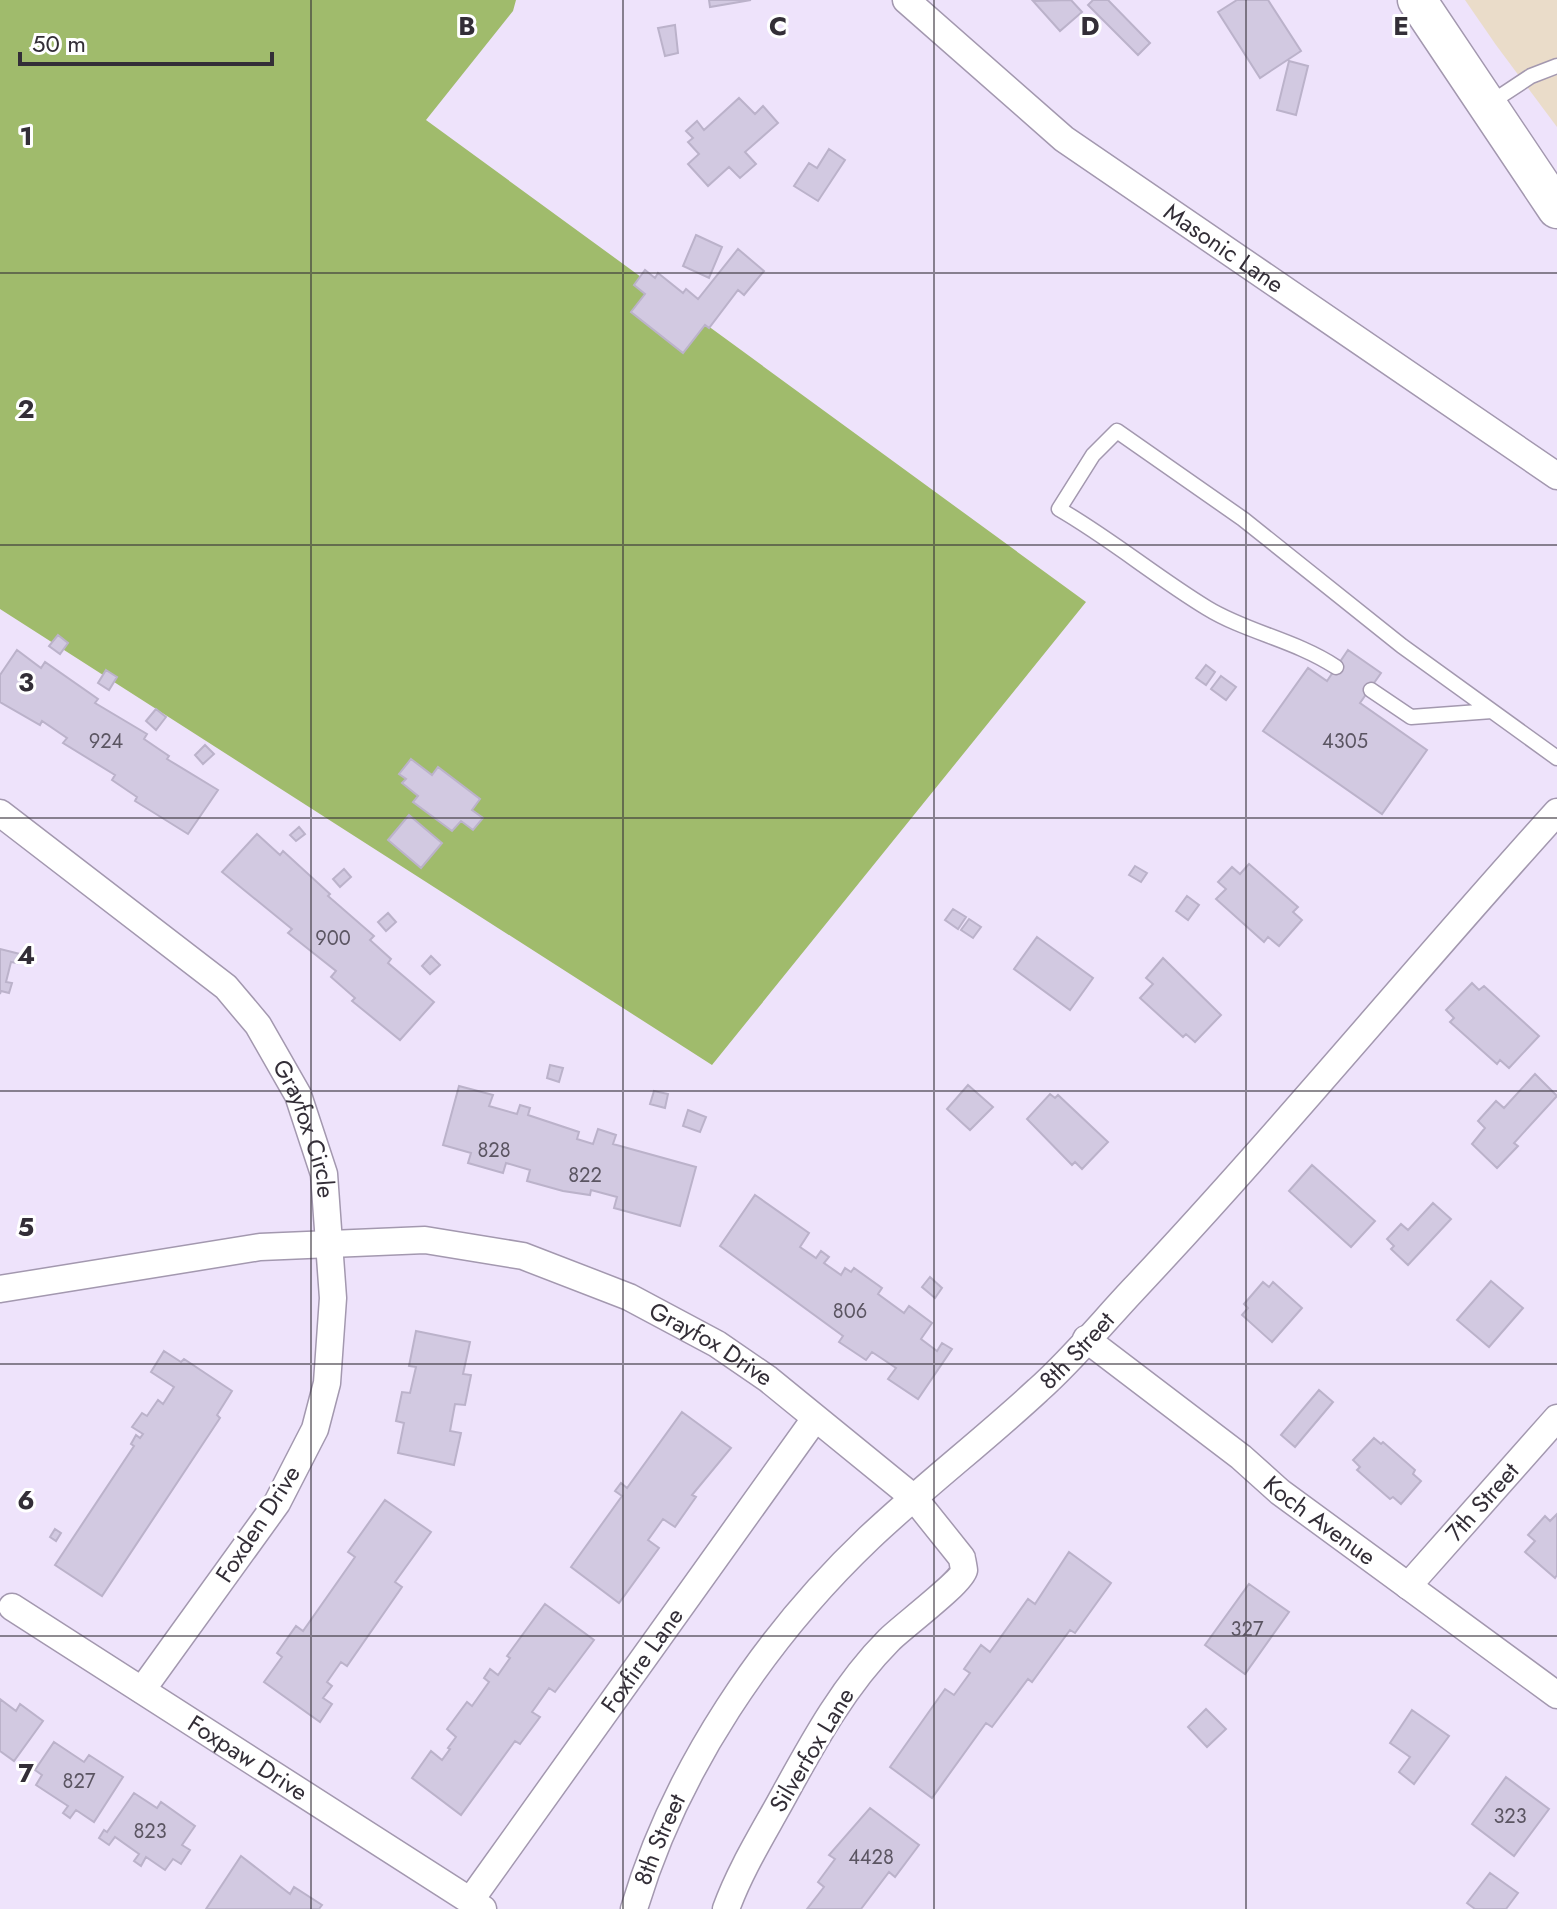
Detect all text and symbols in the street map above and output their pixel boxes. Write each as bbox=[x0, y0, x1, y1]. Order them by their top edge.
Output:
text: B bbox=[458, 7, 476, 45]
text: C bbox=[769, 7, 787, 45]
text: D bbox=[1080, 7, 1100, 45]
text: E bbox=[1393, 7, 1409, 45]
scale bar bbox=[20, 16, 272, 66]
text: 50 m bbox=[32, 26, 86, 61]
text: 1 bbox=[19, 117, 33, 155]
street label: Masonic Lane bbox=[1157, 194, 1291, 301]
text: 2 bbox=[17, 390, 35, 428]
text: 3 bbox=[18, 663, 34, 701]
house number: 924 bbox=[89, 727, 124, 756]
house number: 4305 bbox=[1322, 727, 1368, 756]
house number: 900 bbox=[315, 924, 351, 953]
text: 4 bbox=[17, 936, 35, 974]
street label: Grayfox Circle bbox=[264, 1053, 344, 1199]
house number: 828 bbox=[477, 1136, 511, 1165]
house number: 822 bbox=[568, 1161, 602, 1190]
text: 5 bbox=[18, 1208, 34, 1246]
street label: Grayfox Drive bbox=[643, 1293, 780, 1394]
house number: 806 bbox=[833, 1297, 867, 1326]
street label: 8th Street bbox=[1031, 1303, 1122, 1398]
street label: 7th Street bbox=[1437, 1454, 1527, 1549]
street label: Foxden Drive bbox=[207, 1458, 309, 1589]
street label: Koch Avenue bbox=[1256, 1467, 1383, 1574]
text: 6 bbox=[17, 1481, 35, 1519]
street label: Foxfire Lane bbox=[592, 1600, 692, 1720]
house number: 327 bbox=[1231, 1615, 1264, 1644]
street label: Silverfox Lane bbox=[761, 1681, 863, 1819]
street label: Foxpaw Drive bbox=[181, 1706, 315, 1809]
text: 7 bbox=[18, 1754, 34, 1792]
house number: 827 bbox=[63, 1767, 96, 1796]
street label: 8th Street bbox=[625, 1788, 694, 1890]
house number: 323 bbox=[1493, 1802, 1527, 1831]
house number: 823 bbox=[133, 1817, 167, 1846]
house number: 4428 bbox=[848, 1843, 894, 1872]

